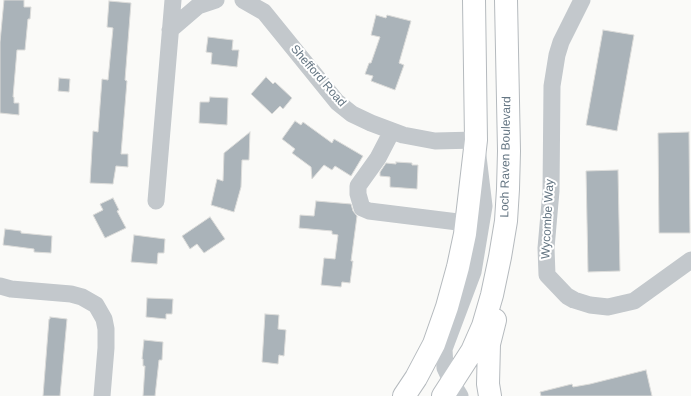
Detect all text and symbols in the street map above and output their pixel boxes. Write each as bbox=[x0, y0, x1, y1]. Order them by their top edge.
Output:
street label: Shefford Road bbox=[287, 42, 349, 110]
street label: Loch Raven Boulevard bbox=[498, 96, 514, 218]
street label: Wycombe Way bbox=[539, 179, 557, 259]

